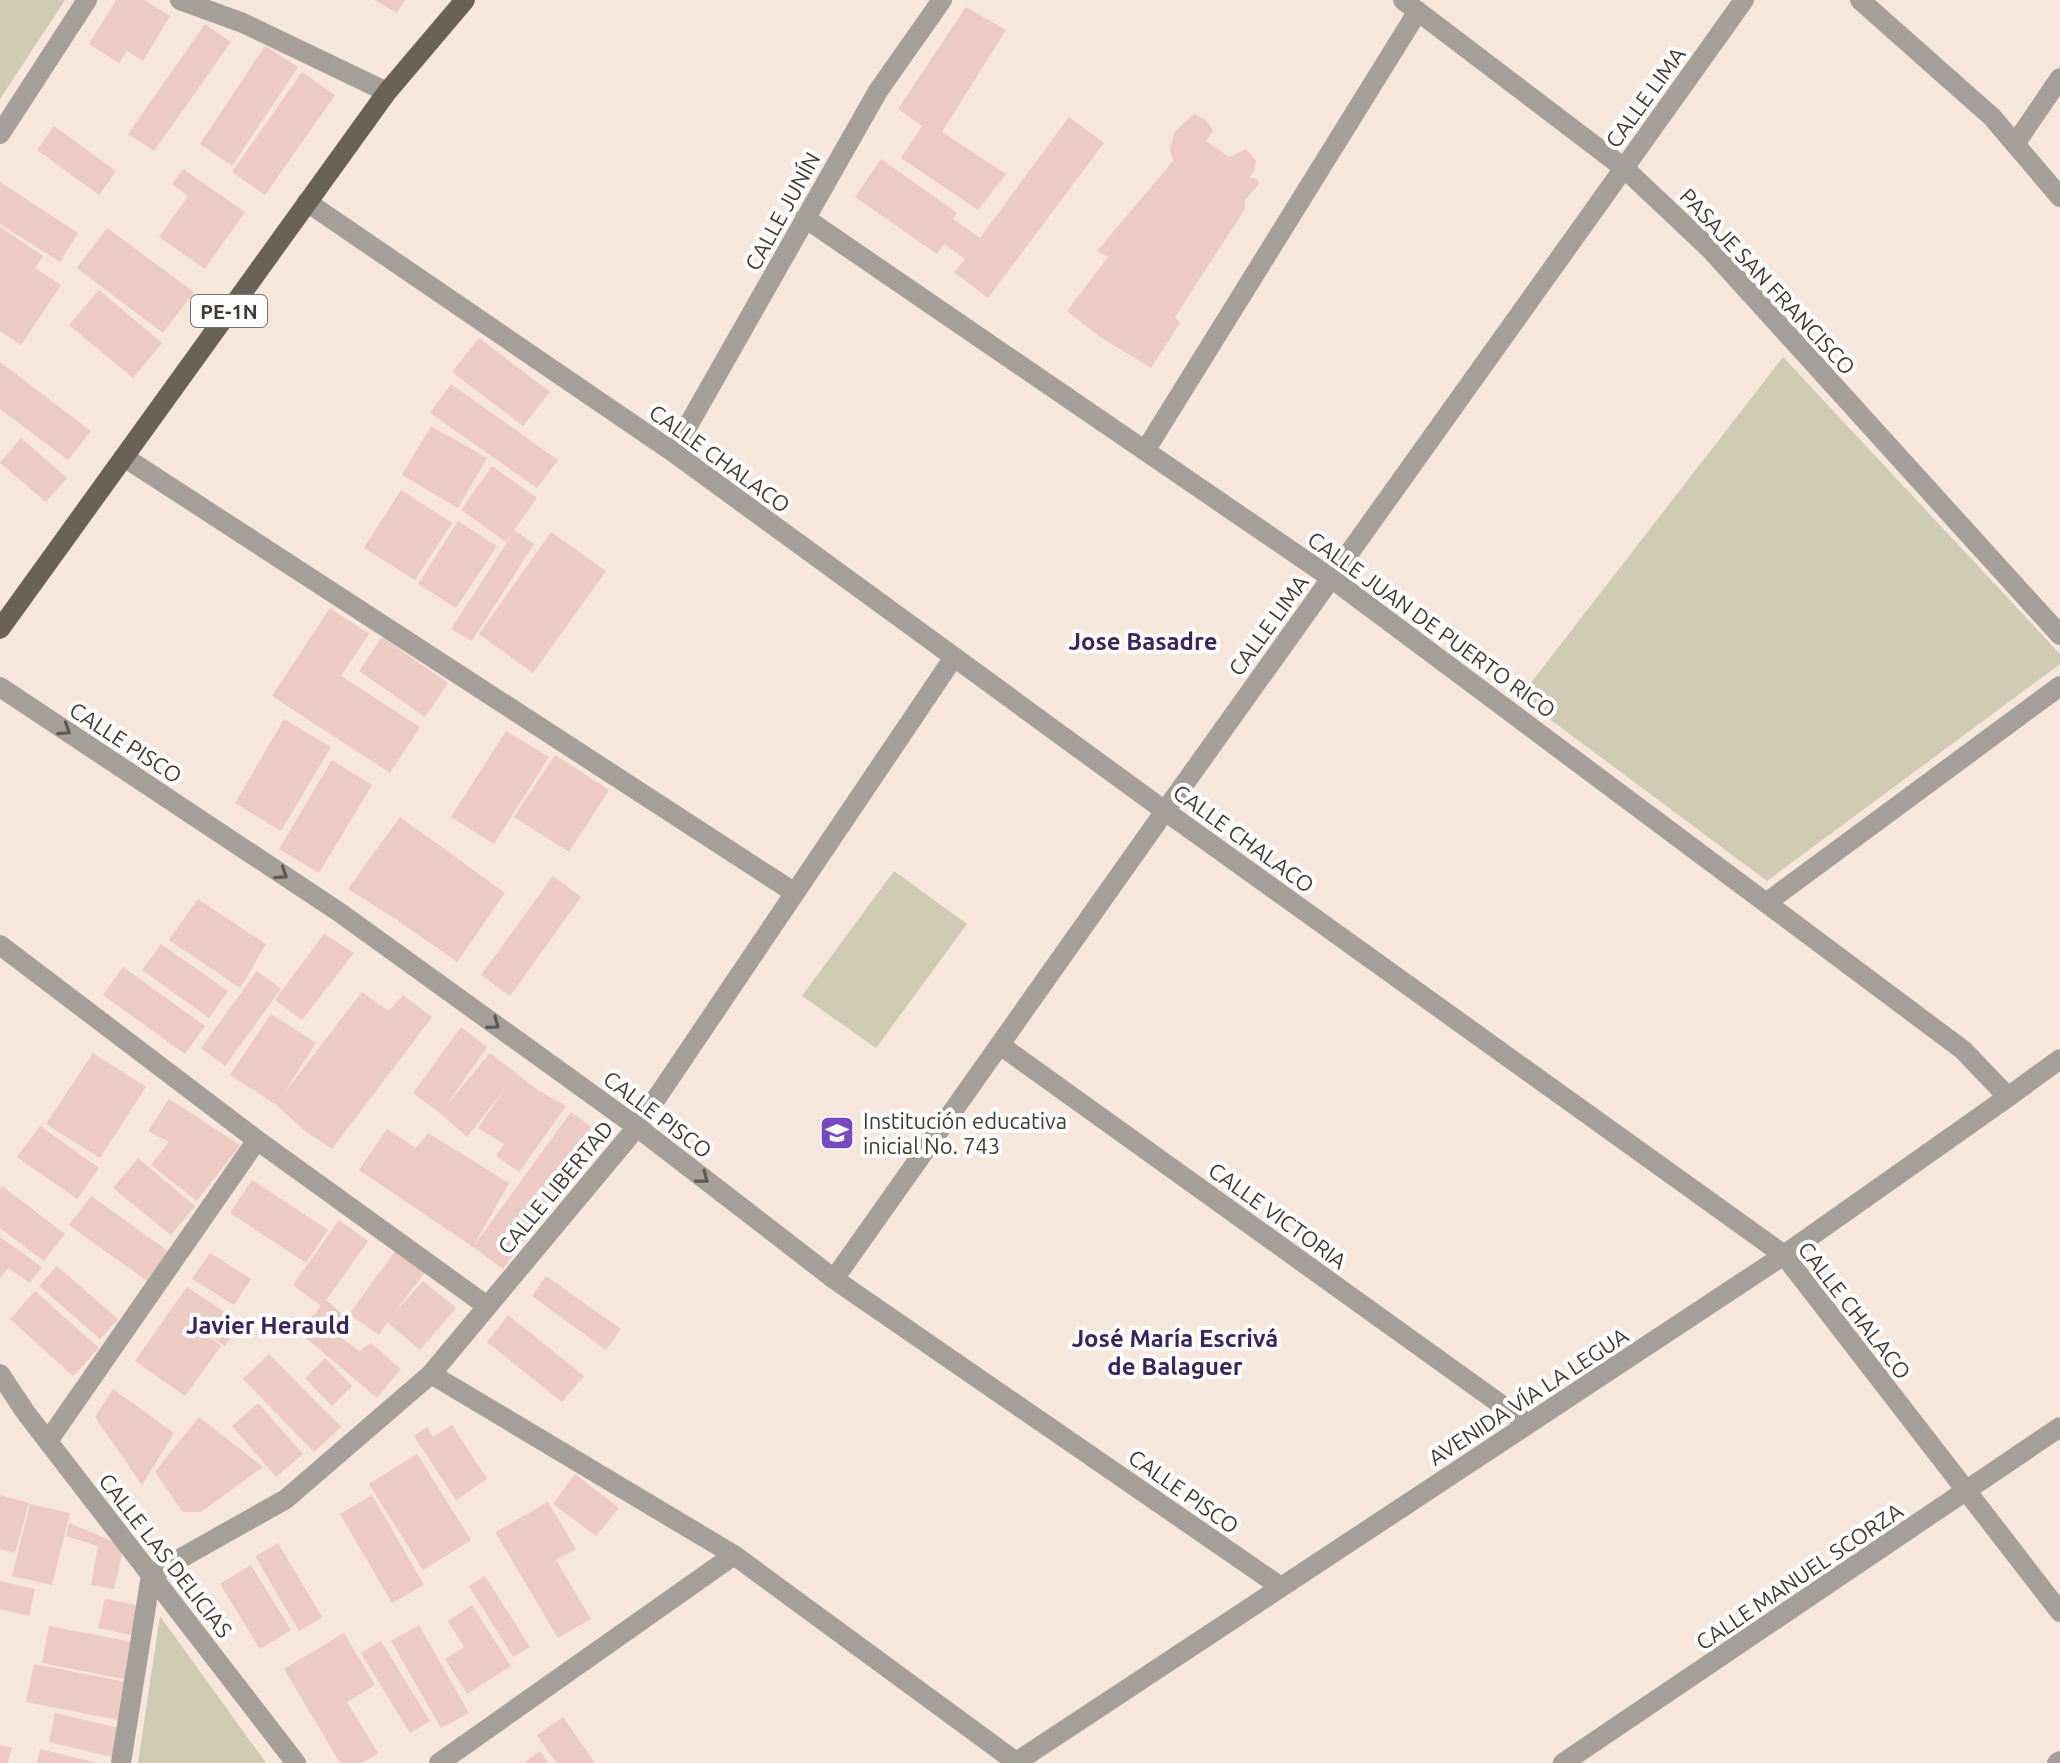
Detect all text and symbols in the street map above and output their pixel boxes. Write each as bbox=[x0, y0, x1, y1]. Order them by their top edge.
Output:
street label: CALLE LIMA bbox=[1600, 41, 1690, 152]
street label: CALLE JUNÍN bbox=[738, 147, 825, 274]
street label: PASAJE SAN FRANCISCO bbox=[1675, 183, 1861, 379]
road number: PE-1N bbox=[191, 295, 267, 327]
street label: CALLE CHALACO bbox=[645, 399, 795, 517]
street label: CALLE JUAN DE PUERTO RICO bbox=[1303, 526, 1561, 722]
street label: CALLE LIMA bbox=[1223, 569, 1313, 680]
district label: Jose Basadre bbox=[1069, 628, 1217, 655]
street label: CALLE PISCO bbox=[65, 696, 187, 788]
one-way arrow bbox=[56, 721, 71, 736]
street label: CALLE CHALACO bbox=[1169, 779, 1319, 897]
one-way arrow bbox=[273, 864, 288, 879]
one-way arrow bbox=[486, 1014, 500, 1029]
street label: CALLE PISCO bbox=[599, 1065, 717, 1163]
place label: Institución educativa inicial No. 743 bbox=[863, 1108, 1067, 1158]
school or university icon: Institución educativa inicial No. 743 bbox=[818, 1114, 856, 1152]
street label: CALLE LIBERTAD bbox=[492, 1115, 618, 1259]
street label: CALLE VICTORIA bbox=[1204, 1157, 1352, 1274]
one-way arrow bbox=[695, 1169, 709, 1183]
street label: CALLE CHALACO bbox=[1794, 1236, 1916, 1384]
district label: Javier Herauld bbox=[186, 1312, 350, 1339]
street label: AVENIDA VÍA LA LEGUA bbox=[1423, 1321, 1633, 1470]
district label: José María Escrivá de Balaguer bbox=[1072, 1325, 1278, 1380]
street label: CALLE PISCO bbox=[1124, 1444, 1244, 1538]
street label: CALLE LAS DELICIAS bbox=[94, 1468, 238, 1642]
street label: CALLE MANUEL SCORZA bbox=[1691, 1497, 1908, 1655]

